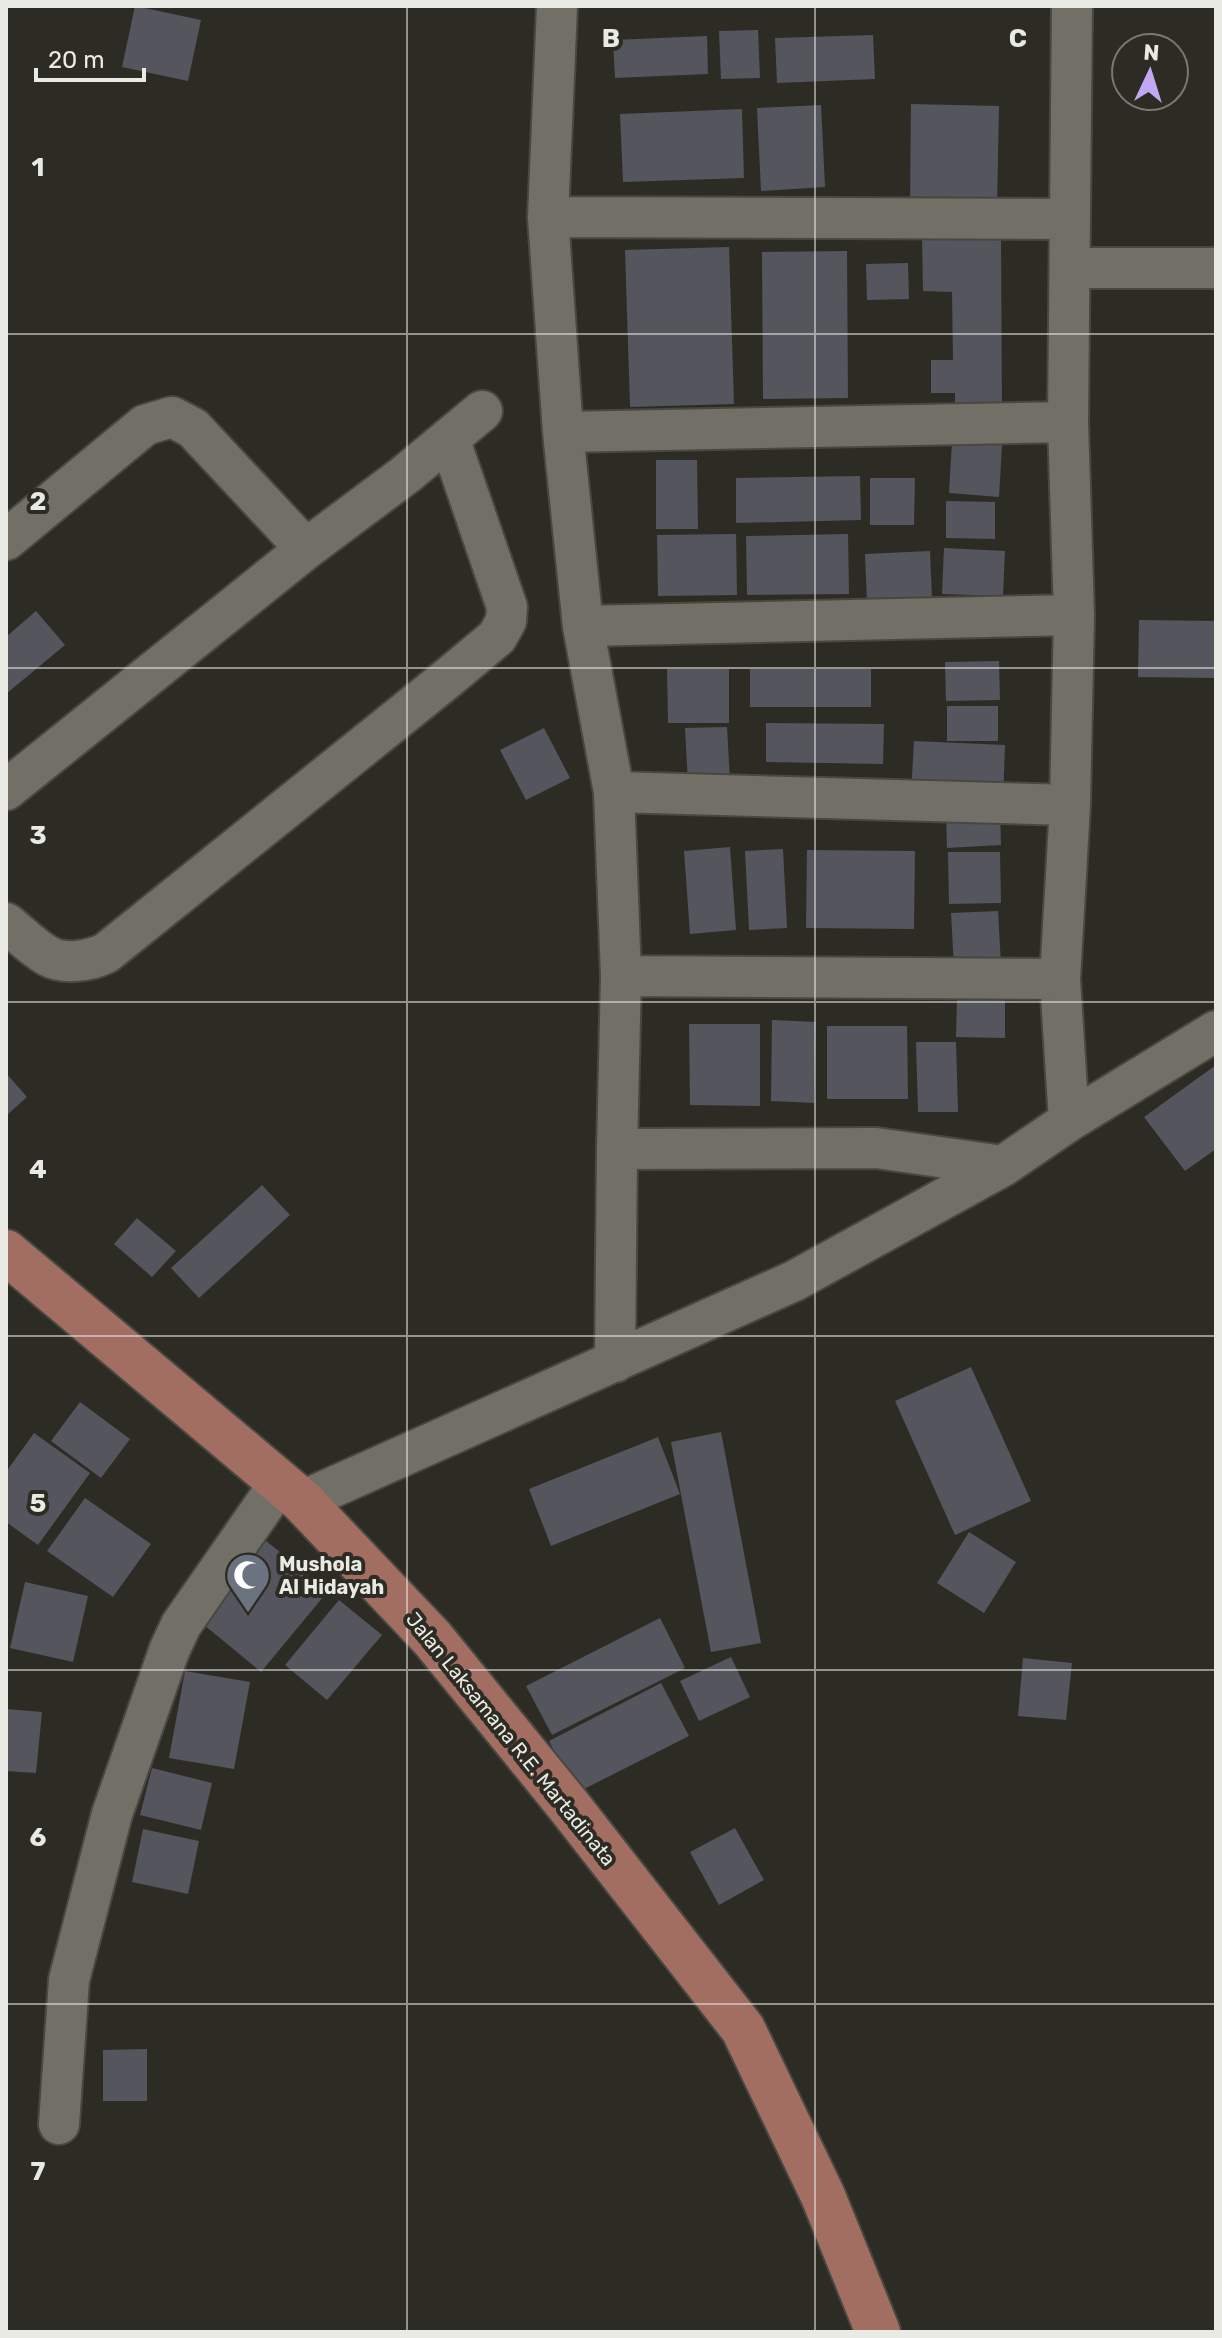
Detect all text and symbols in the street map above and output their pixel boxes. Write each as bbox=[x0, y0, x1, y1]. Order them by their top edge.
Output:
text: B bbox=[602, 23, 620, 54]
text: C bbox=[1009, 23, 1027, 54]
scale bar bbox=[36, 32, 144, 82]
north arrow bbox=[1110, 32, 1190, 112]
text: N bbox=[1143, 39, 1160, 67]
text: 20 m bbox=[48, 46, 105, 74]
text: 1 bbox=[32, 152, 44, 183]
text: 2 bbox=[30, 486, 46, 517]
text: 3 bbox=[29, 820, 47, 851]
text: 4 bbox=[29, 1154, 47, 1185]
text: 5 bbox=[30, 1488, 46, 1519]
mosque icon: Mushola Al Hidayah bbox=[224, 1551, 272, 1614]
place label: Mushola Al Hidayah bbox=[279, 1552, 384, 1599]
street label: Jalan Laksamana R.E. Martadinata bbox=[401, 1607, 621, 1871]
text: 6 bbox=[30, 1822, 47, 1853]
text: 7 bbox=[31, 2156, 46, 2187]

